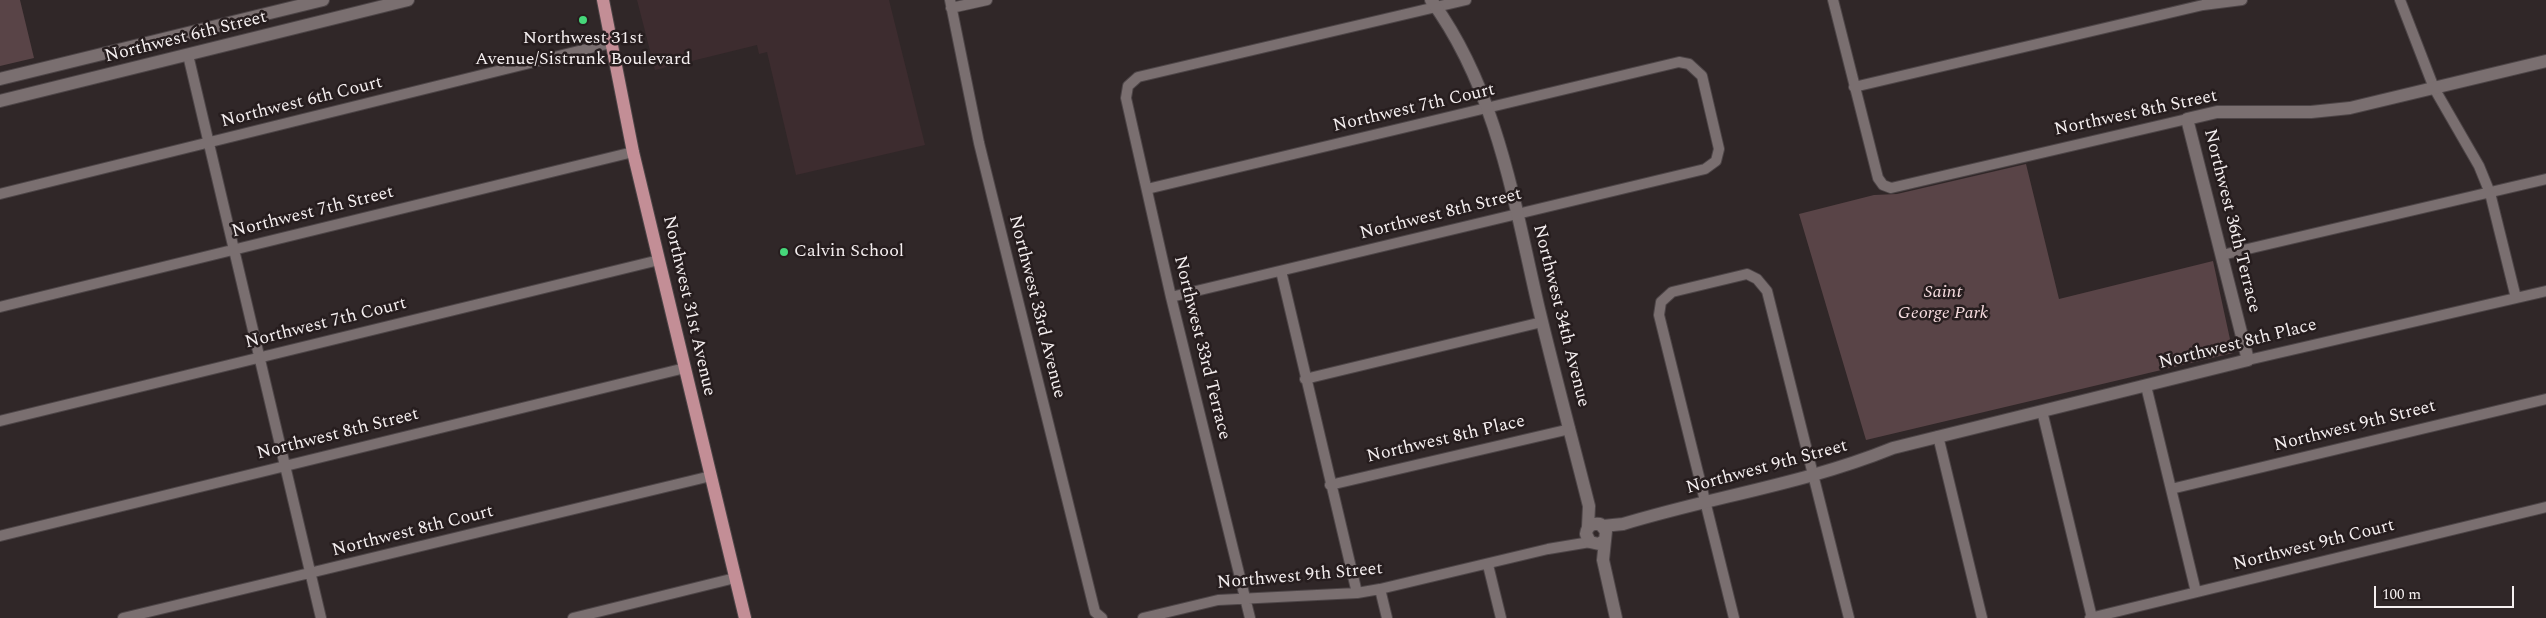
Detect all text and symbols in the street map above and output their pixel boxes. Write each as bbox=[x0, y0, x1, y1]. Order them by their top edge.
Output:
street label: Northwest 6th Street bbox=[103, 7, 269, 69]
marker: Northwest 31st Avenue/Sistrunk Boulevard bbox=[577, 14, 589, 26]
place label: Northwest 31st Avenue/Sistrunk Boulevard bbox=[475, 28, 691, 70]
street label: Northwest 6th Court bbox=[219, 73, 385, 133]
street label: Northwest 7th Court bbox=[1331, 80, 1497, 138]
street label: Northwest 8th Street bbox=[2052, 86, 2220, 142]
street label: Northwest 36th Terrace bbox=[2198, 127, 2264, 315]
street label: Northwest 7th Street bbox=[230, 182, 396, 244]
street label: Northwest 8th Street bbox=[1358, 184, 1524, 246]
street label: Northwest 33rd Avenue bbox=[1003, 213, 1069, 401]
street label: Northwest 31st Avenue bbox=[657, 214, 719, 398]
street label: Northwest 34th Avenue bbox=[1527, 222, 1593, 410]
place label: Calvin School bbox=[794, 241, 904, 263]
marker: Calvin School bbox=[778, 246, 790, 258]
street label: Northwest 33rd Terrace bbox=[1168, 254, 1234, 442]
park label: Saint George Park bbox=[1898, 282, 1988, 324]
street label: Northwest 7th Court bbox=[243, 294, 409, 354]
street label: Northwest 8th Place bbox=[2157, 315, 2319, 375]
street label: Northwest 9th Street bbox=[2272, 396, 2438, 458]
street label: Northwest 8th Street bbox=[255, 404, 421, 466]
street label: Northwest 8th Place bbox=[1365, 411, 1527, 469]
street label: Northwest 9th Street bbox=[1684, 436, 1850, 500]
street label: Northwest 8th Court bbox=[330, 502, 496, 562]
street label: Northwest 9th Court bbox=[2231, 516, 2397, 576]
street label: Northwest 9th Street bbox=[1216, 559, 1384, 595]
scale bar bbox=[2376, 576, 2516, 608]
text: 100 m bbox=[2382, 583, 2421, 606]

